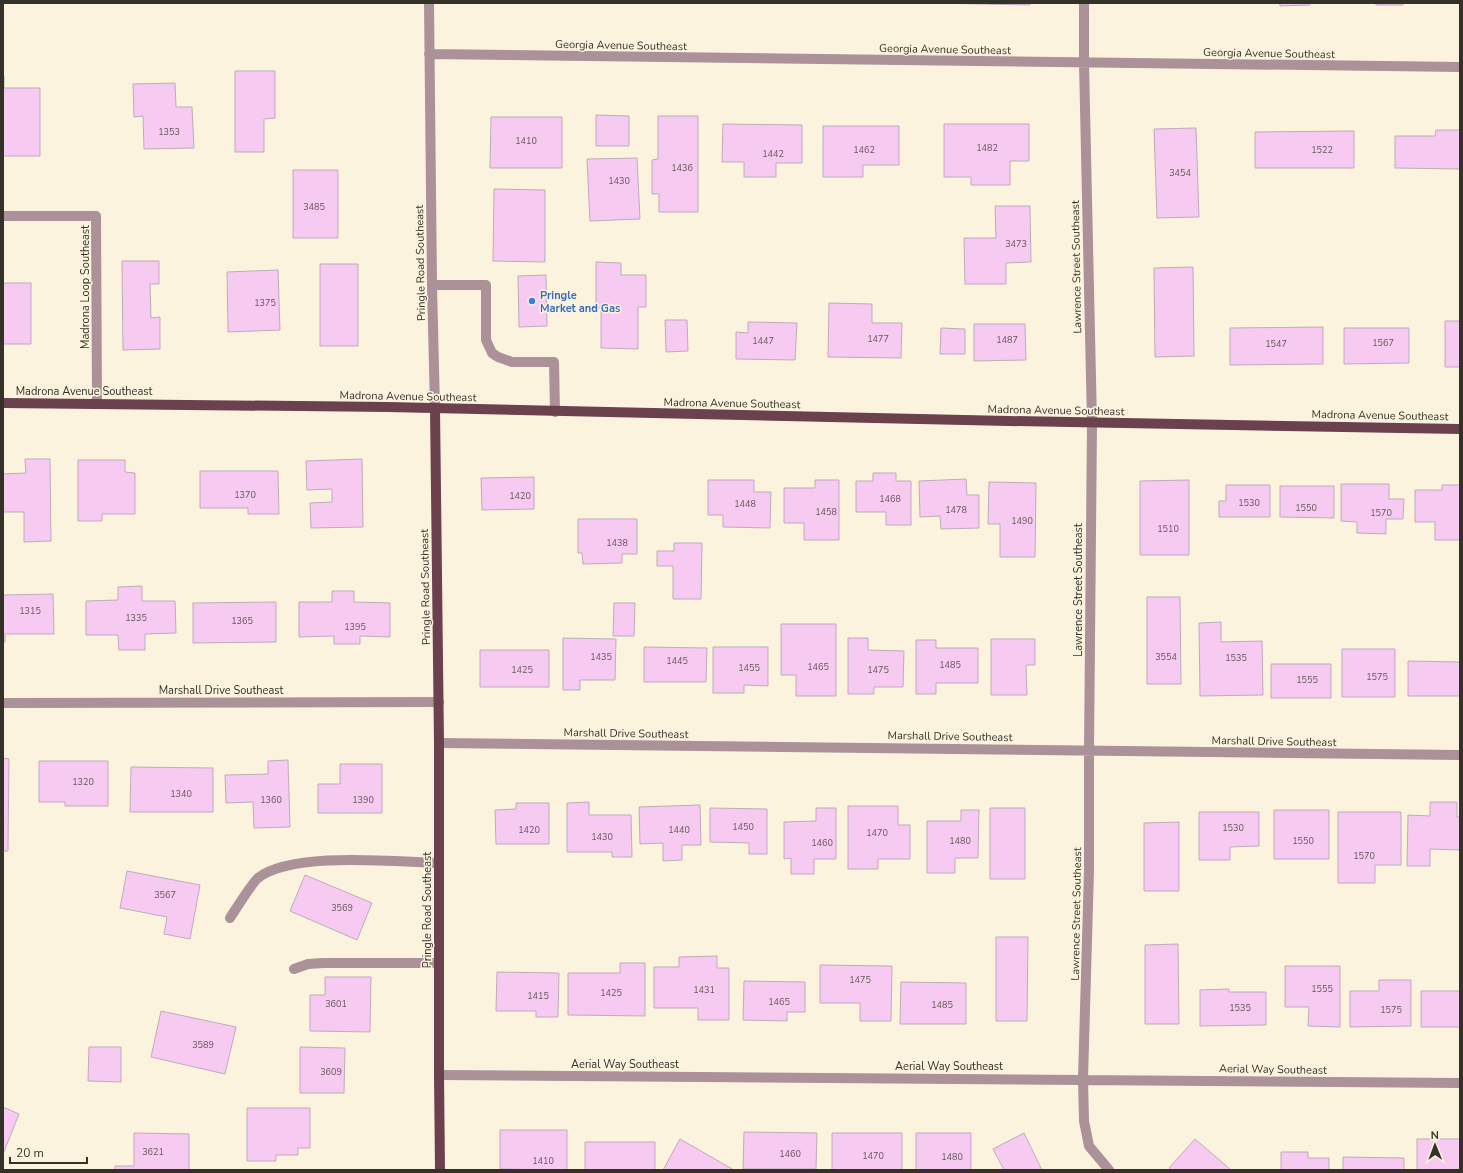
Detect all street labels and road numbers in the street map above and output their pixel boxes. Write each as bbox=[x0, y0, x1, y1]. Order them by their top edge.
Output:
street label: Georgia Avenue Southeast bbox=[555, 37, 687, 54]
street label: Georgia Avenue Southeast bbox=[879, 41, 1011, 58]
street label: Georgia Avenue Southeast bbox=[1203, 45, 1335, 62]
street label: Lawrence Street Southeast bbox=[1068, 200, 1085, 334]
street label: Pringle Road Southeast bbox=[412, 205, 429, 321]
street label: Madrona Loop Southeast bbox=[78, 225, 93, 349]
street label: Madrona Avenue Southeast bbox=[16, 384, 153, 399]
street label: Madrona Avenue Southeast bbox=[340, 388, 477, 405]
street label: Madrona Avenue Southeast bbox=[664, 395, 801, 412]
street label: Madrona Avenue Southeast bbox=[988, 402, 1125, 419]
street label: Madrona Avenue Southeast bbox=[1312, 407, 1449, 424]
street label: Lawrence Street Southeast bbox=[1071, 523, 1086, 657]
street label: Pringle Road Southeast bbox=[417, 529, 434, 645]
street label: Marshall Drive Southeast bbox=[159, 683, 283, 698]
street label: Marshall Drive Southeast bbox=[564, 725, 689, 742]
street label: Marshall Drive Southeast bbox=[888, 728, 1013, 745]
street label: Marshall Drive Southeast bbox=[1212, 733, 1337, 750]
street label: Lawrence Street Southeast bbox=[1068, 847, 1085, 981]
street label: Pringle Road Southeast bbox=[420, 852, 435, 968]
street label: Aerial Way Southeast bbox=[571, 1057, 679, 1072]
street label: Aerial Way Southeast bbox=[895, 1059, 1003, 1074]
street label: Aerial Way Southeast bbox=[1219, 1061, 1327, 1078]

